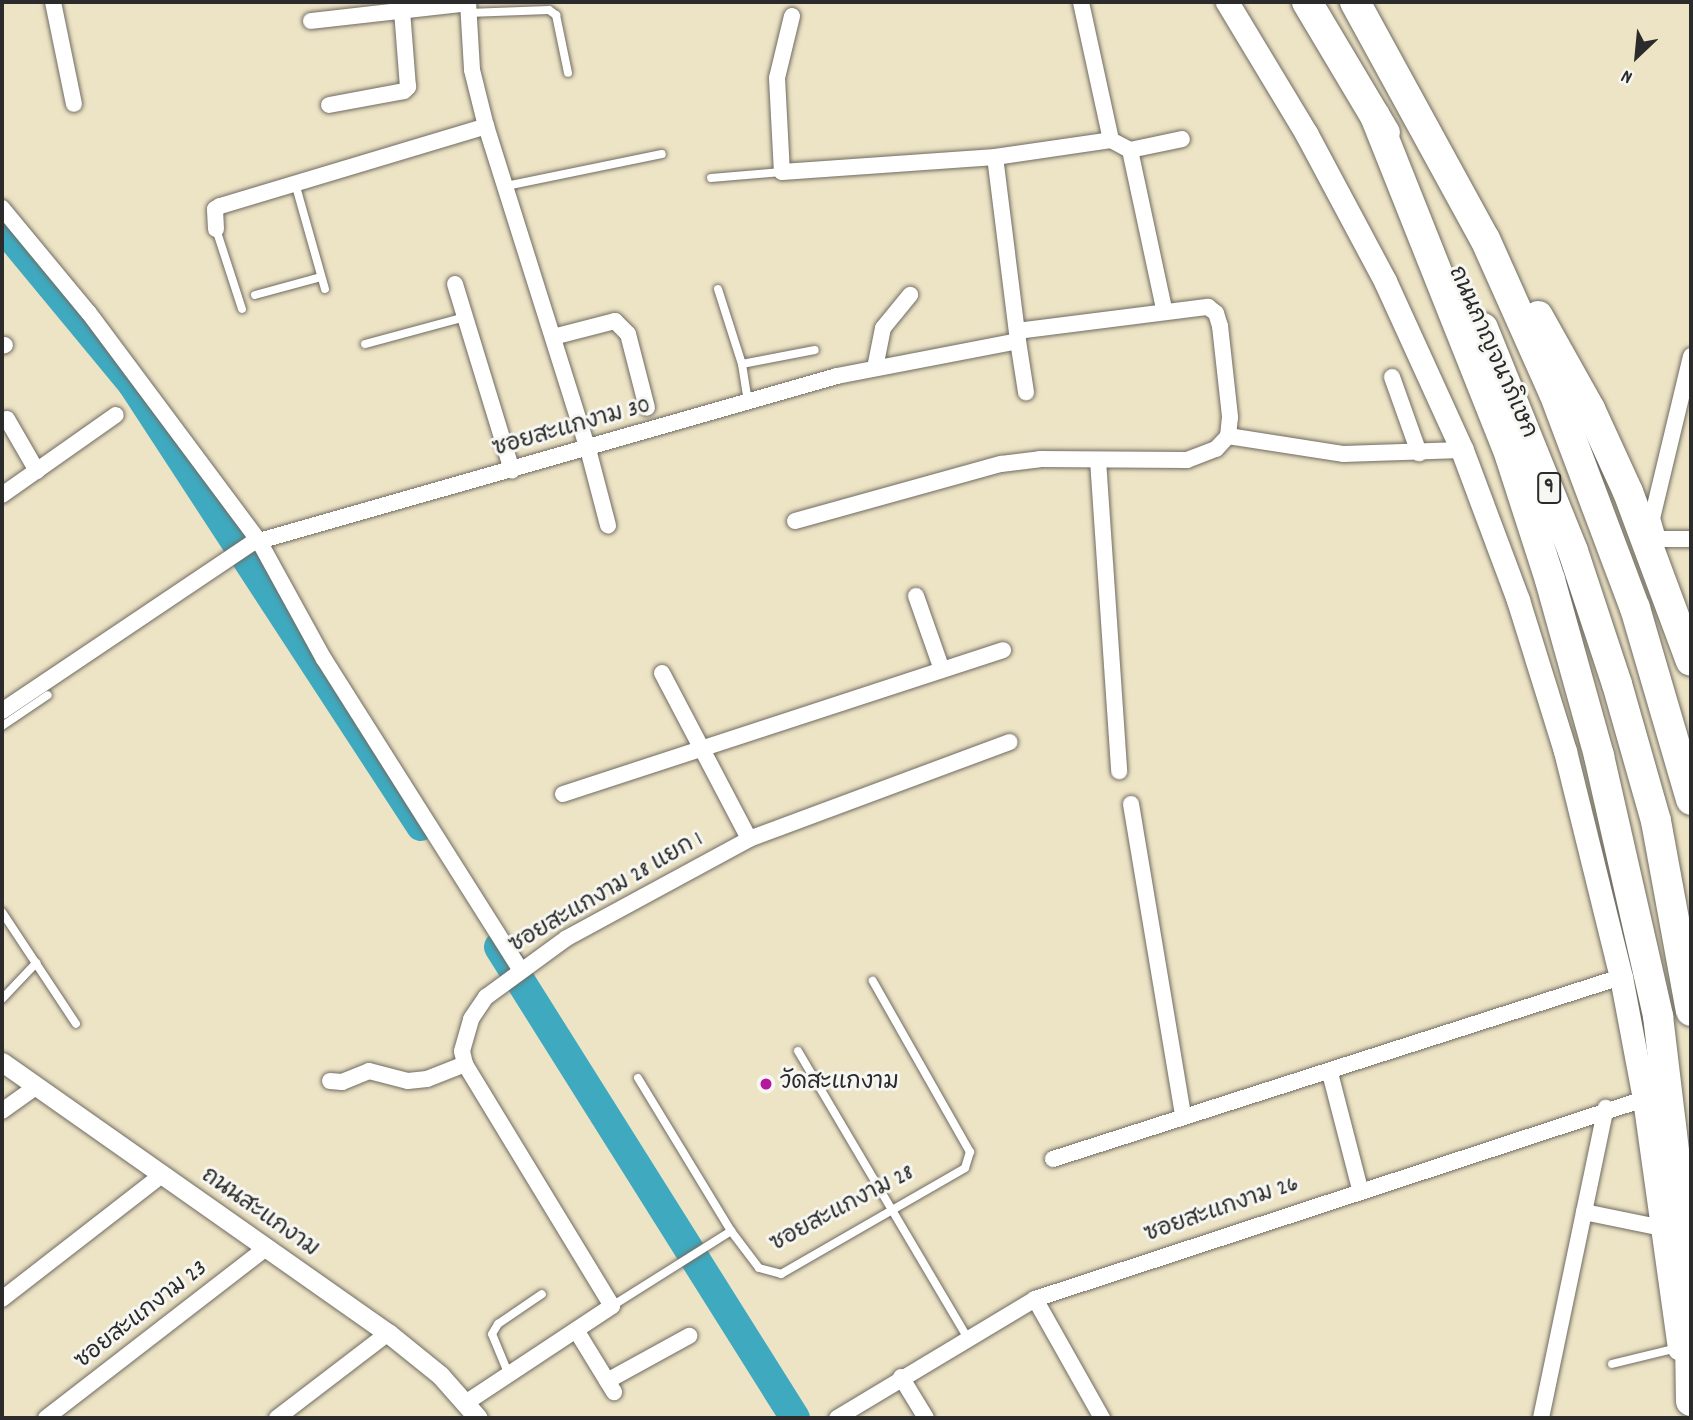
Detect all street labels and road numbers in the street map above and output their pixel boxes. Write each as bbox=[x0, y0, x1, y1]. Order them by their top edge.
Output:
street label: ถนนกาญจนาภิเษก bbox=[1441, 263, 1541, 443]
street label: ซอยสะแกงาม 30 bbox=[490, 393, 654, 465]
road number: 9 bbox=[1537, 470, 1561, 505]
street label: ซอยสะแกงาม 28 แยก 1 bbox=[505, 827, 709, 961]
street label: ซอยสะแกงาม 28 bbox=[766, 1160, 920, 1260]
street label: ถนนสะแกงาม bbox=[195, 1163, 323, 1265]
street label: ซอยสะแกงาม 26 bbox=[1141, 1172, 1303, 1250]
street label: ซอยสะแกงาม 23 bbox=[70, 1256, 214, 1376]

